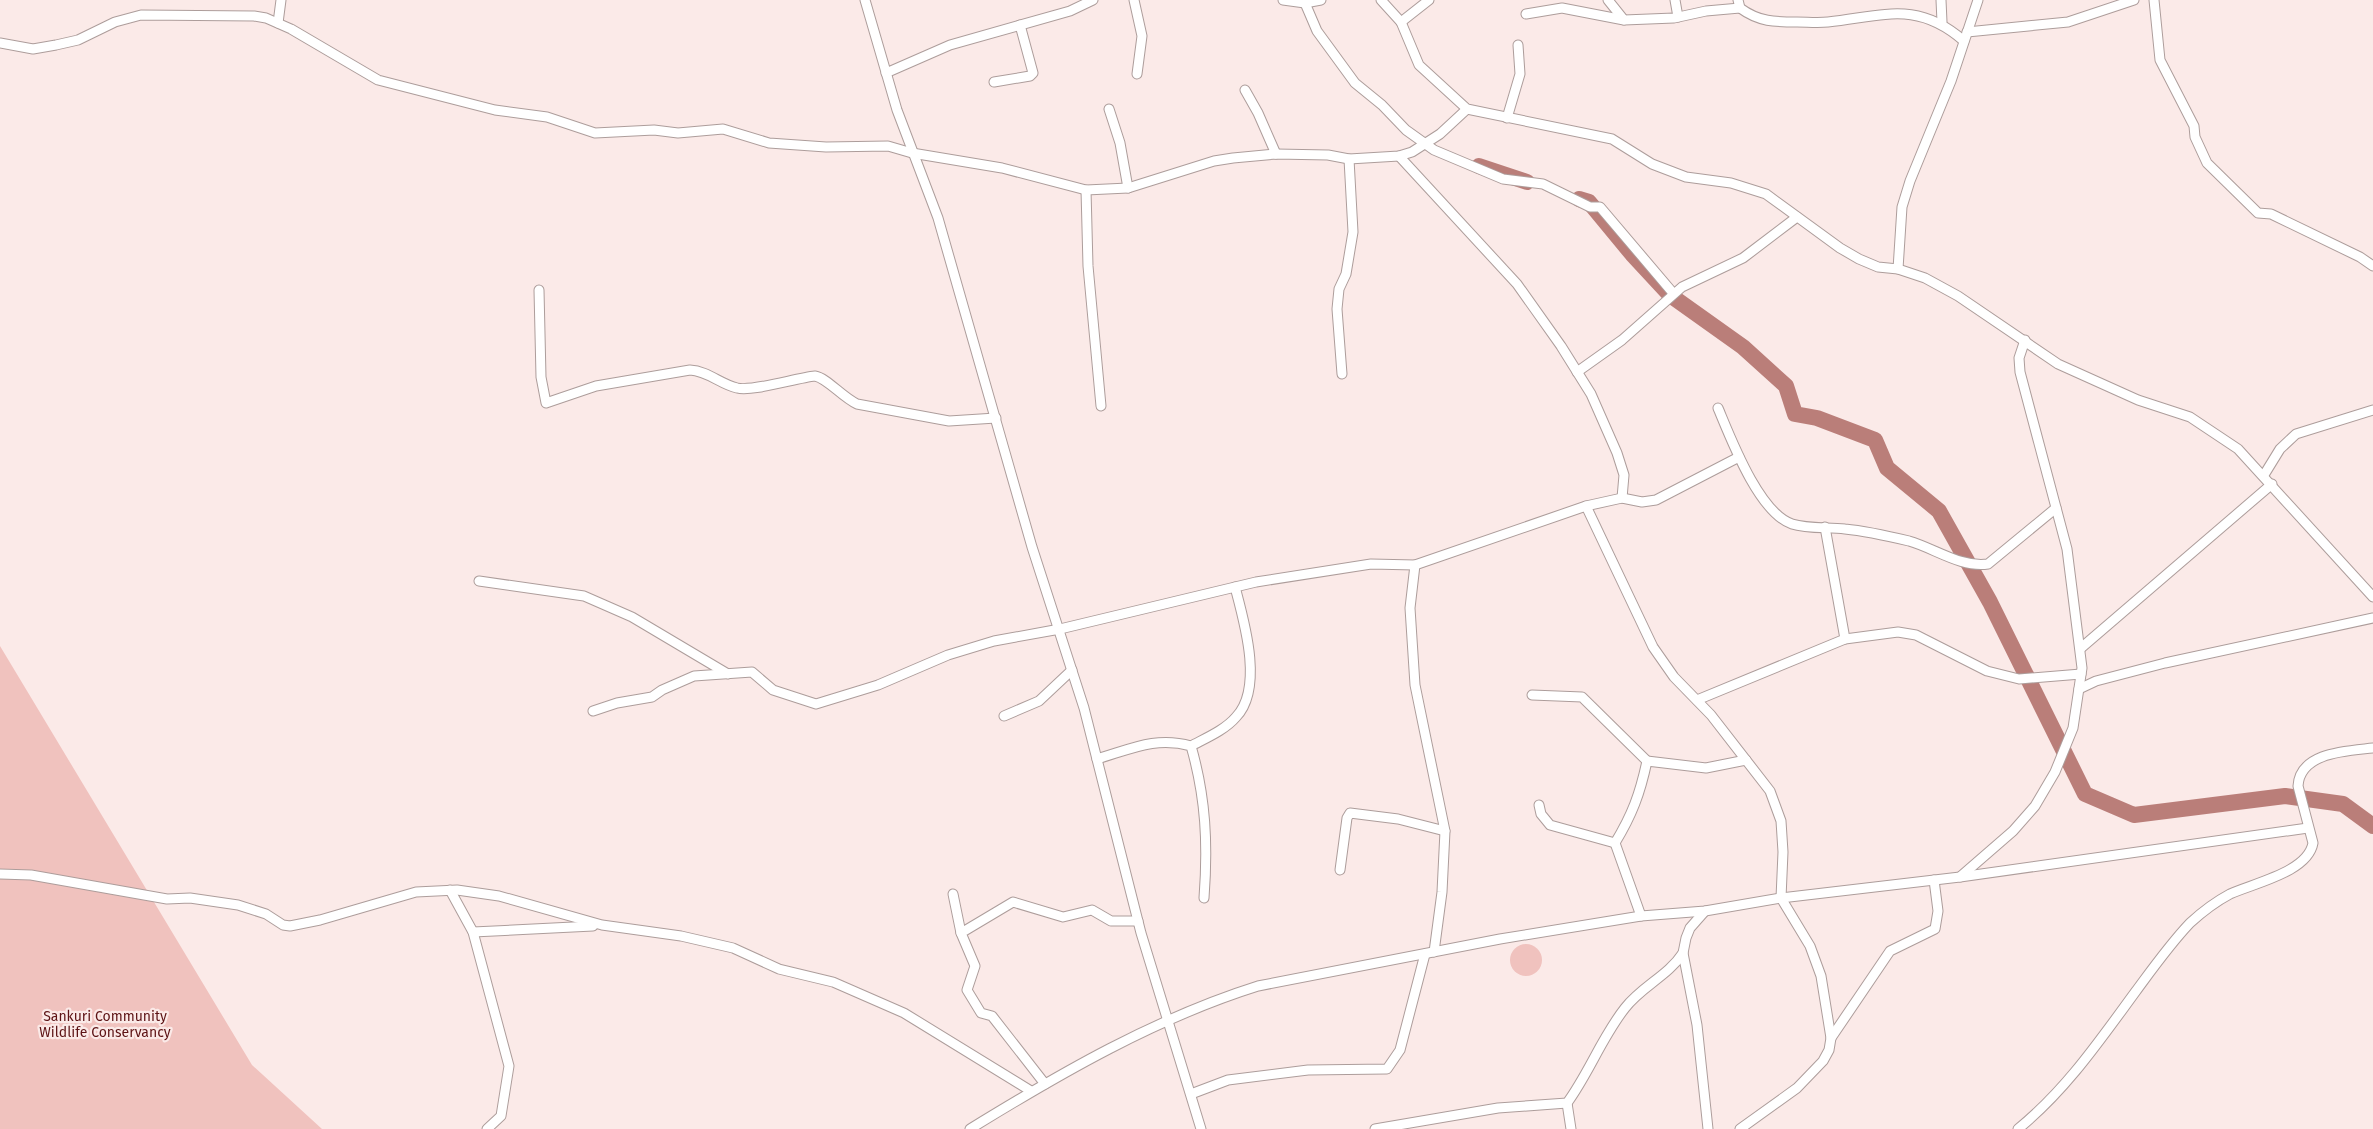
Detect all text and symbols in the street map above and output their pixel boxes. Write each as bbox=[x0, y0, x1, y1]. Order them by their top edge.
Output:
park label: Sankuri Community Wildlife Conservancy bbox=[39, 1008, 171, 1041]

